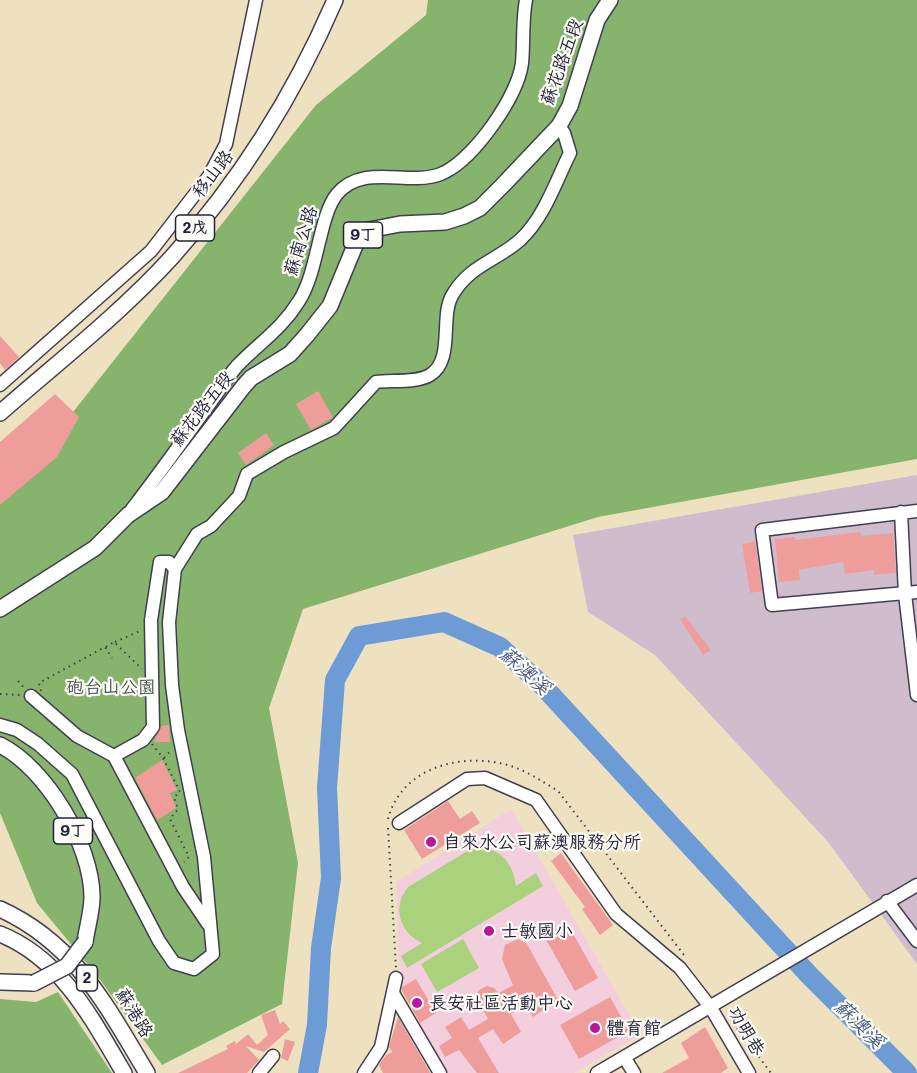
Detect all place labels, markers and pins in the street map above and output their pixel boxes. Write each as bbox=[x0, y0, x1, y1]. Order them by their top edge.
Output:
place label: 自來水公司蘇澳服務分所 bbox=[443, 831, 641, 853]
marker: 自來水公司蘇澳服務分所 bbox=[424, 835, 438, 849]
place label: 士敏國小 bbox=[501, 920, 573, 942]
marker: 士敏國小 bbox=[482, 924, 496, 938]
place label: 長安社區活動中心 bbox=[429, 992, 573, 1014]
marker: 長安社區活動中心 bbox=[410, 996, 424, 1010]
place label: 體育館 bbox=[607, 1017, 661, 1039]
marker: 體育館 bbox=[588, 1021, 602, 1035]

